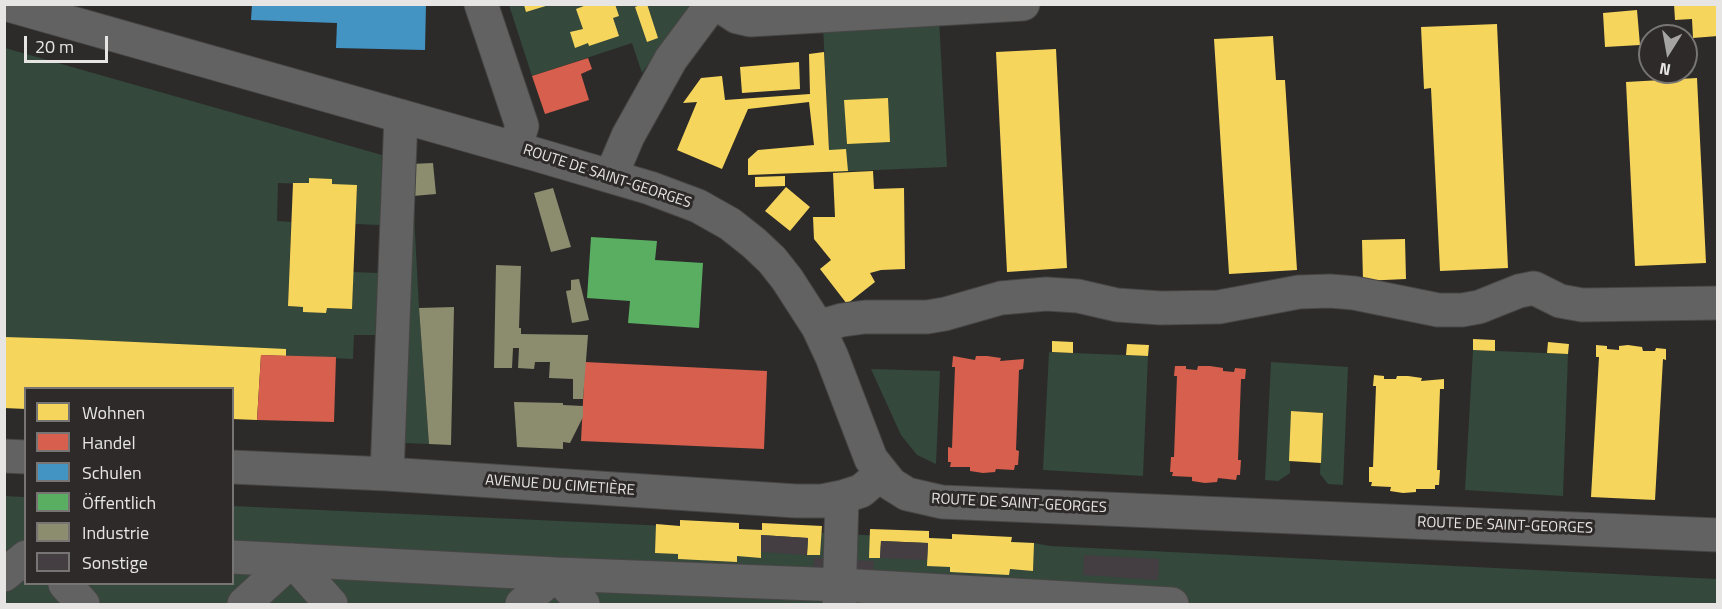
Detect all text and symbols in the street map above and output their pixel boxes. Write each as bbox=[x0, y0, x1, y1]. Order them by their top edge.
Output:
scale bar bbox=[27, 24, 111, 62]
north arrow bbox=[1638, 24, 1698, 84]
text: 20 m bbox=[35, 33, 74, 60]
text: N bbox=[1657, 57, 1673, 83]
street label: ROUTE DE SAINT-GEORGES bbox=[521, 141, 693, 213]
legend bbox=[24, 387, 234, 585]
text: Wohnen bbox=[82, 399, 145, 426]
text: Handel bbox=[82, 429, 136, 456]
text: Schulen bbox=[82, 459, 142, 486]
street label: AVENUE DU CIMETIÈRE bbox=[485, 472, 635, 500]
text: Öffentlich bbox=[82, 489, 156, 516]
street label: ROUTE DE SAINT-GEORGES bbox=[931, 490, 1107, 518]
street label: ROUTE DE SAINT-GEORGES bbox=[1417, 514, 1593, 538]
text: Industrie bbox=[82, 519, 149, 546]
text: Sonstige bbox=[82, 549, 148, 576]

